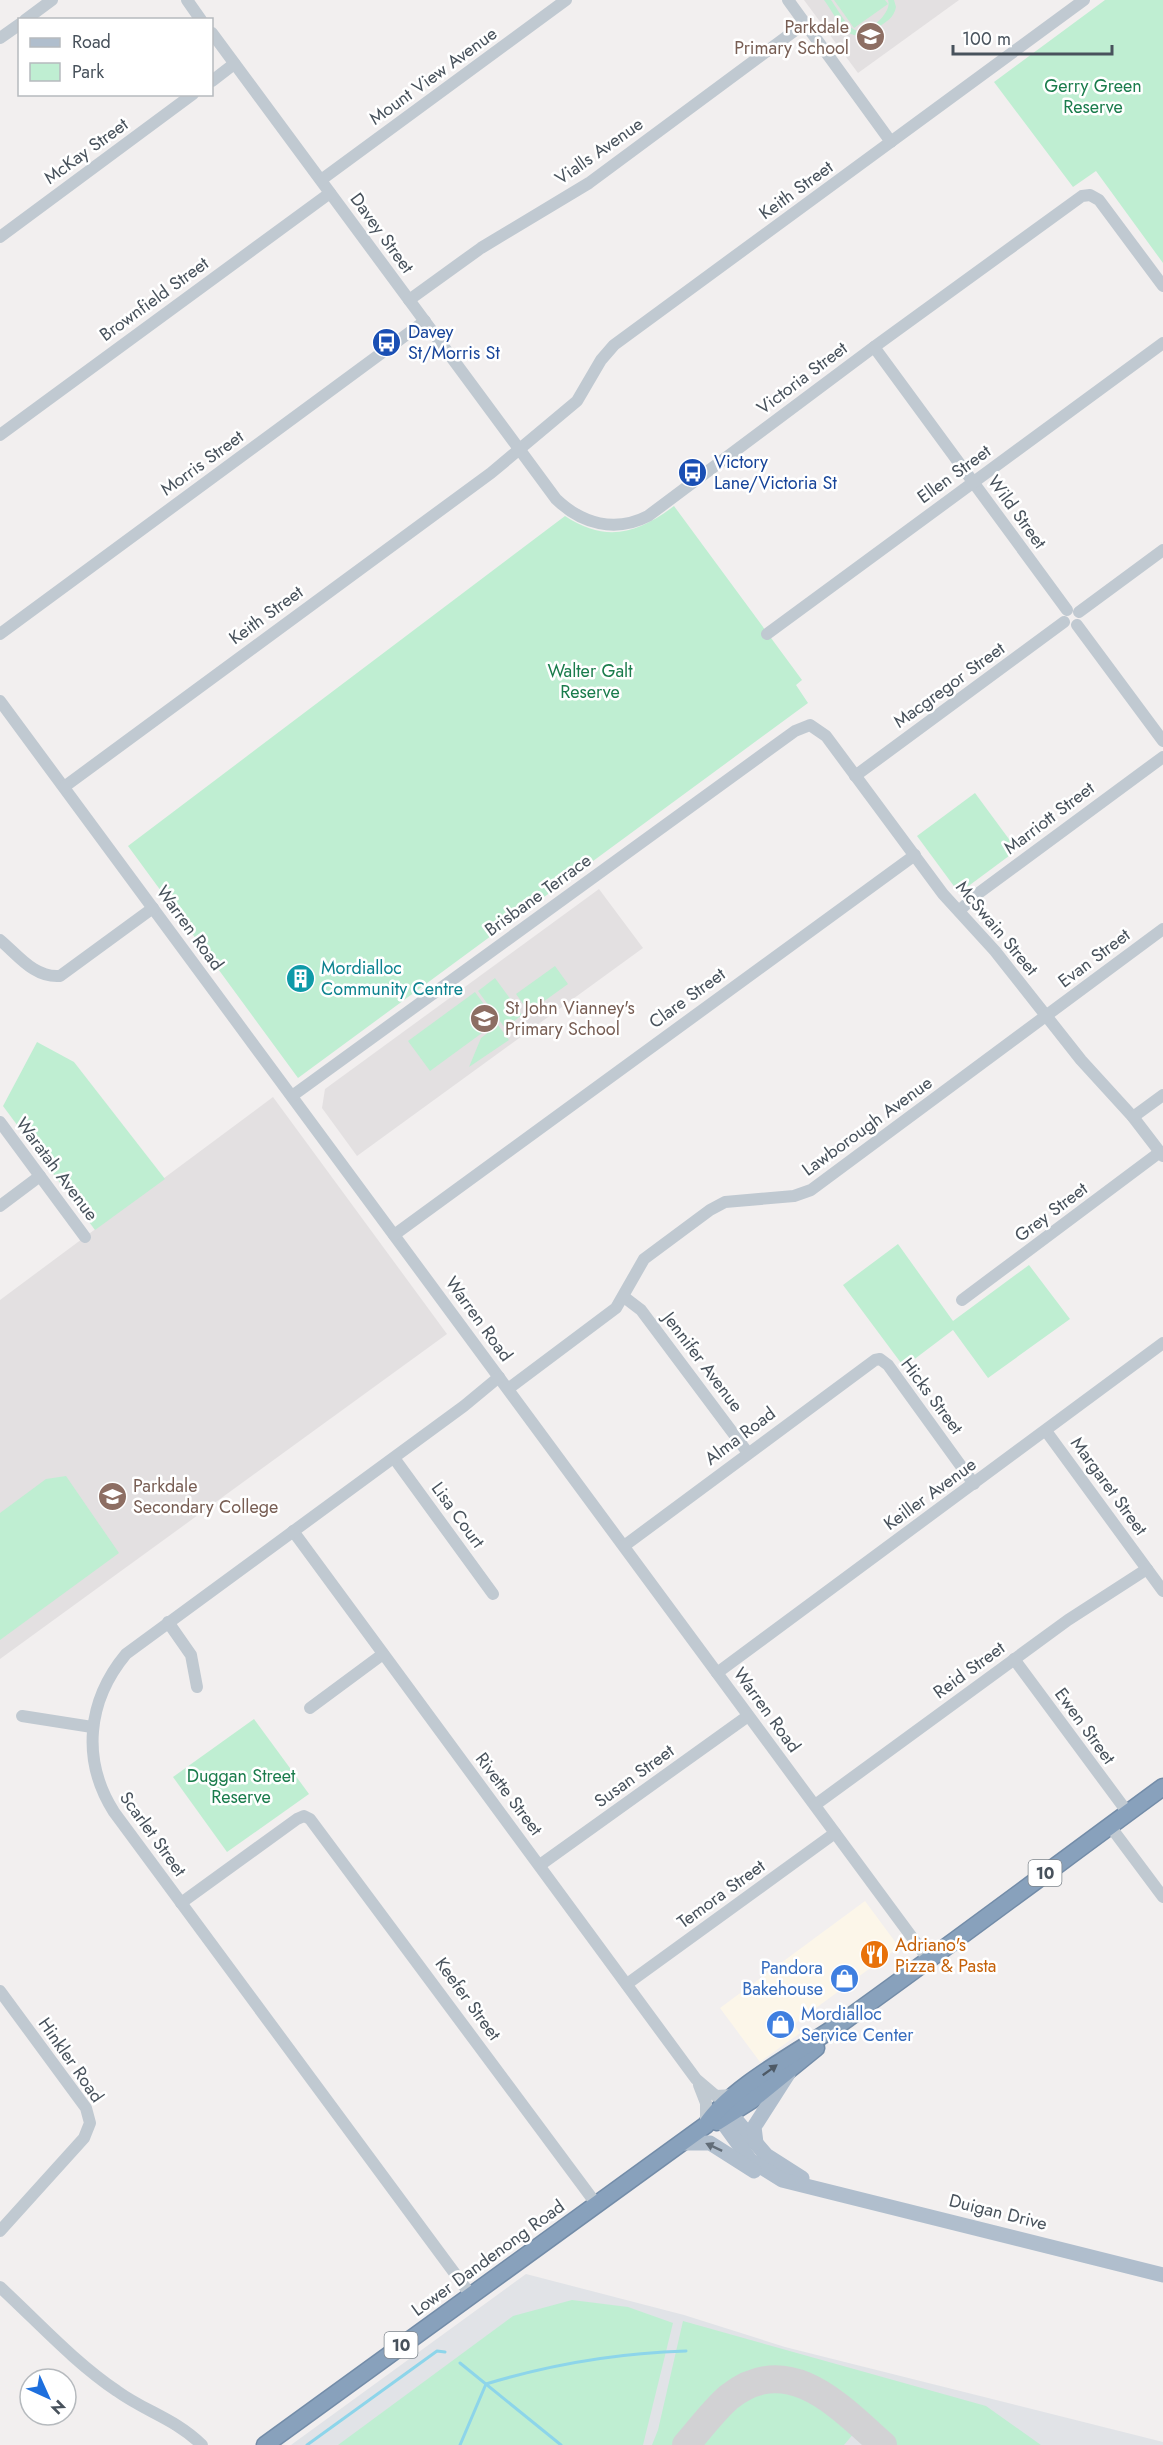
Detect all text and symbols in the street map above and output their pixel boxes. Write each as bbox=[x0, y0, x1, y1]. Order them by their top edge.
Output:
place label: Parkdale Primary School bbox=[734, 14, 849, 61]
legend bbox=[18, 18, 213, 96]
scale bar bbox=[953, 18, 1112, 56]
street label: Mount View Avenue bbox=[364, 21, 502, 131]
school or university icon: Parkdale Primary School bbox=[854, 21, 886, 53]
text: 100 m bbox=[962, 26, 1011, 52]
text: Road bbox=[72, 29, 111, 55]
text: Park bbox=[72, 59, 104, 85]
park label: Gerry Green Reserve bbox=[1044, 73, 1142, 120]
street label: McKay Street bbox=[39, 111, 134, 190]
street label: Vialls Avenue bbox=[550, 111, 648, 191]
street label: Keith Street bbox=[754, 154, 839, 226]
street label: Davey Street bbox=[344, 187, 420, 279]
street label: Brownfield Street bbox=[94, 250, 214, 347]
place label: Davey St/Morris St bbox=[408, 319, 500, 366]
bus stop icon: Davey St/Morris St bbox=[371, 326, 403, 358]
street label: Victoria Street bbox=[751, 335, 853, 421]
street label: Morris Street bbox=[155, 424, 249, 502]
street label: Ellen Street bbox=[912, 438, 997, 510]
place label: Victory Lane/Victoria St bbox=[714, 449, 837, 496]
bus stop icon: Victory Lane/Victoria St bbox=[677, 456, 709, 488]
street label: Wild Street bbox=[981, 470, 1053, 555]
street label: Keith Street bbox=[224, 579, 309, 651]
street label: Macgregor Street bbox=[888, 635, 1011, 734]
park label: Walter Galt Reserve bbox=[547, 658, 633, 705]
street label: Marriott Street bbox=[998, 775, 1100, 861]
street label: Brisbane Terrace bbox=[479, 847, 597, 943]
street label: McSwain Street bbox=[950, 875, 1045, 981]
street label: Warren Road bbox=[150, 880, 230, 976]
street label: Evan Street bbox=[1053, 922, 1136, 994]
place label: Mordialloc Community Centre bbox=[321, 955, 463, 1002]
street label: Clare Street bbox=[643, 961, 731, 1035]
building icon: Mordialloc Community Centre bbox=[284, 962, 316, 994]
place label: St John Vianney's Primary School bbox=[505, 995, 635, 1042]
school or university icon: St John Vianney's Primary School bbox=[468, 1002, 500, 1034]
street label: Lawborough Avenue bbox=[797, 1070, 937, 1182]
street label: Waratah Avenue bbox=[9, 1112, 105, 1226]
street label: Grey Street bbox=[1009, 1176, 1093, 1248]
street label: Warren Road bbox=[439, 1271, 519, 1367]
street label: Jennifer Avenue bbox=[656, 1305, 749, 1417]
street label: Hicks Street bbox=[895, 1352, 970, 1440]
street label: Alma Road bbox=[699, 1401, 781, 1471]
street label: Margaret Street bbox=[1064, 1431, 1154, 1541]
street label: Keiller Avenue bbox=[878, 1452, 982, 1536]
place label: Parkdale Secondary College bbox=[133, 1473, 278, 1520]
street label: Lisa Court bbox=[425, 1477, 491, 1554]
school or university icon: Parkdale Secondary College bbox=[96, 1480, 128, 1512]
street label: Reid Street bbox=[928, 1635, 1011, 1705]
street label: Warren Road bbox=[727, 1662, 807, 1758]
street label: Ewen Street bbox=[1048, 1682, 1122, 1770]
street label: Susan Street bbox=[589, 1738, 680, 1814]
street label: Rivette Street bbox=[469, 1747, 549, 1841]
park label: Duggan Street Reserve bbox=[187, 1763, 296, 1810]
street label: Scarlet Street bbox=[113, 1786, 193, 1882]
street label: Temora Street bbox=[672, 1853, 771, 1935]
road number: 10 bbox=[1028, 1860, 1062, 1886]
place label: Adriano's Pizza & Pasta bbox=[895, 1932, 996, 1979]
restaurant icon: Adriano's Pizza & Pasta bbox=[858, 1939, 890, 1971]
street label: Keefer Street bbox=[429, 1952, 507, 2046]
place label: Pandora Bakehouse bbox=[742, 1955, 823, 2002]
shop icon: Pandora Bakehouse bbox=[828, 1962, 860, 1994]
place label: Mordialloc Service Center bbox=[801, 2001, 914, 2048]
shop icon: Mordialloc Service Center bbox=[764, 2008, 796, 2040]
street label: Hinkler Road bbox=[32, 2012, 110, 2108]
one-way arrow bbox=[762, 2064, 777, 2076]
one-way arrow bbox=[705, 2142, 723, 2152]
street label: Duigan Drive bbox=[946, 2187, 1050, 2237]
street label: Lower Dandenong Road bbox=[406, 2194, 570, 2322]
road number: 10 bbox=[384, 2332, 418, 2358]
north arrow bbox=[18, 2367, 78, 2427]
text: N bbox=[46, 2395, 71, 2420]

